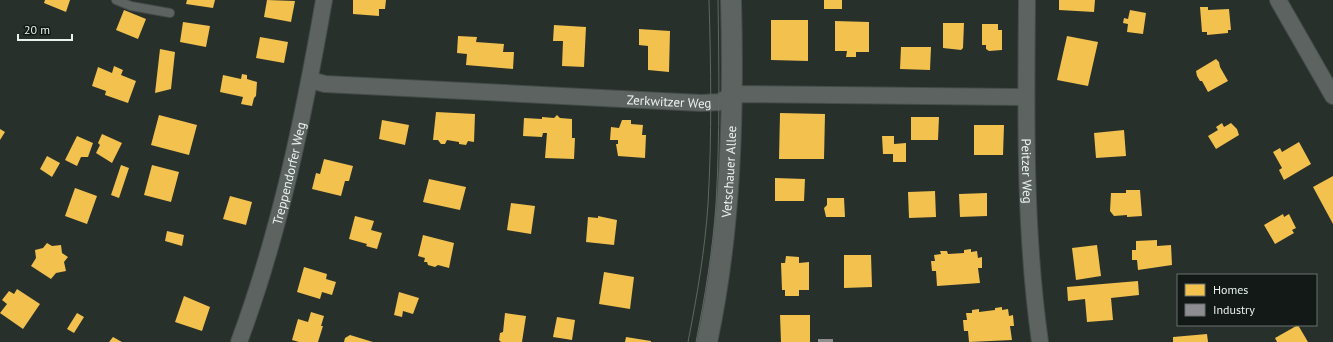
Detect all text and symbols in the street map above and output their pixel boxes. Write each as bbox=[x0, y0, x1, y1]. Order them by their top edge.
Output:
scale bar bbox=[18, 16, 72, 42]
text: 20 m bbox=[24, 22, 50, 37]
street label: Zerkwitzer Weg bbox=[626, 91, 712, 112]
street label: Treppendorfer Weg bbox=[268, 120, 309, 227]
street label: Vetschauer Allee bbox=[717, 125, 740, 219]
street label: Peitzer Weg bbox=[1018, 138, 1037, 204]
legend bbox=[1177, 274, 1317, 326]
text: Homes bbox=[1213, 282, 1248, 297]
text: Industry bbox=[1213, 302, 1255, 317]

